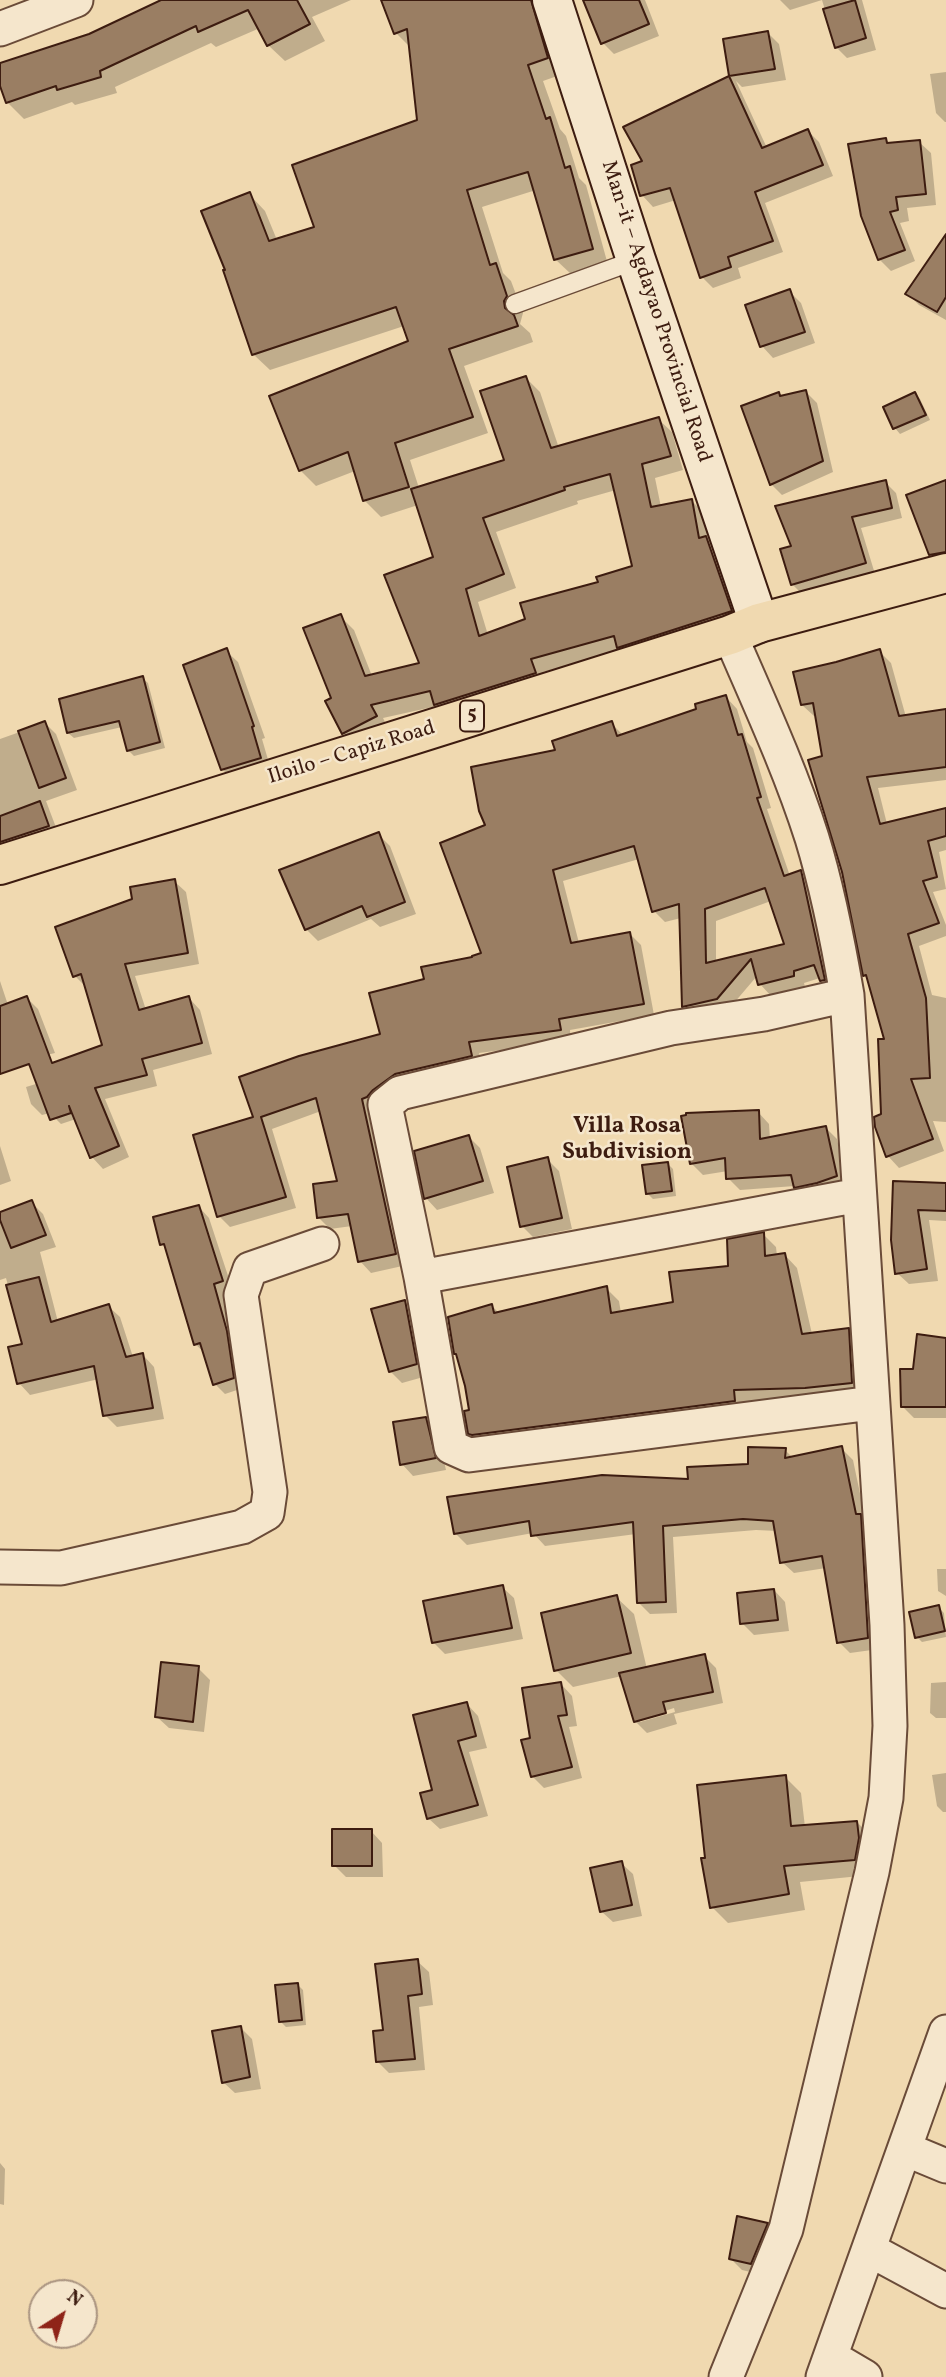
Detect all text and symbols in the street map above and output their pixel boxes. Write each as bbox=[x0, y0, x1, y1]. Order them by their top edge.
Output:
street label: Man-it – Agdayao Provincial Road bbox=[594, 158, 716, 466]
road number: 5 bbox=[460, 701, 484, 732]
street label: Iloilo – Capiz Road bbox=[265, 717, 439, 791]
district label: Villa Rosa Subdivision bbox=[562, 1114, 692, 1168]
north arrow bbox=[28, 2279, 98, 2349]
text: N bbox=[61, 2284, 88, 2313]

